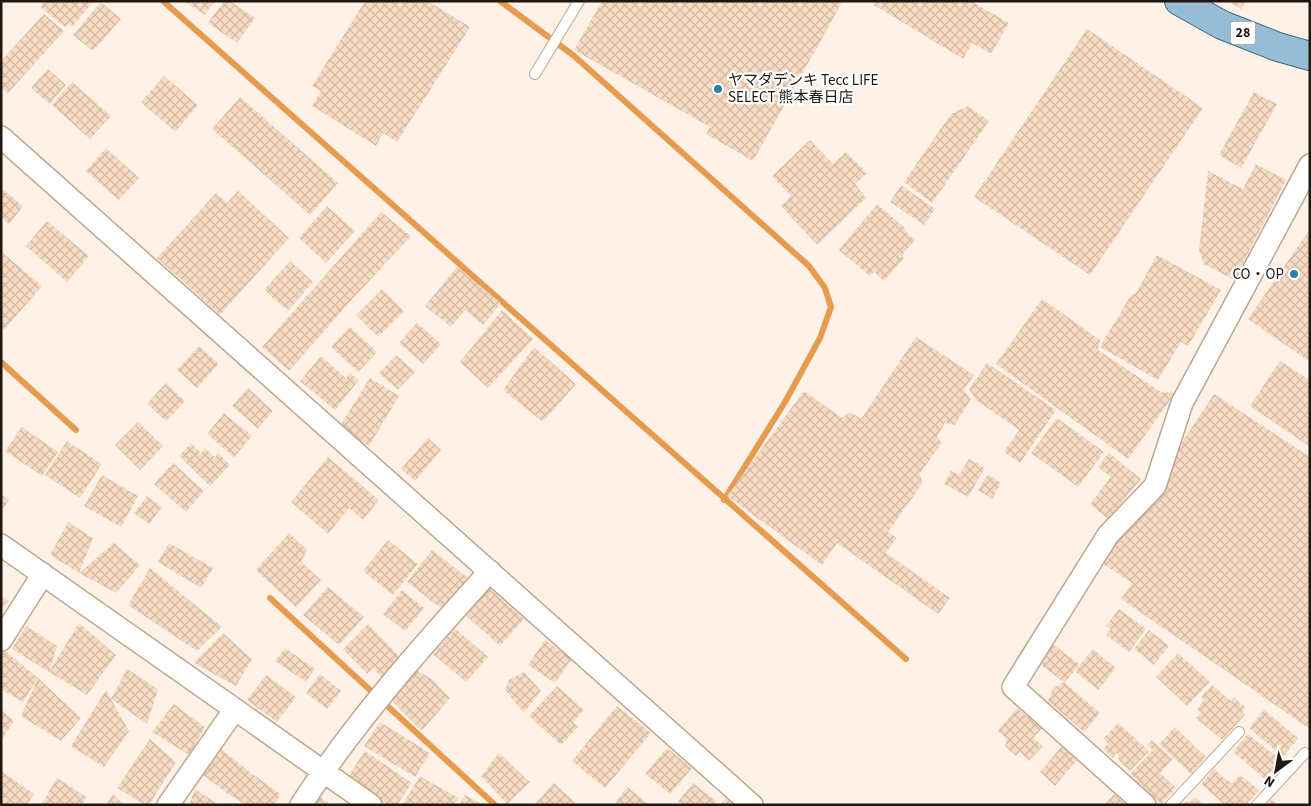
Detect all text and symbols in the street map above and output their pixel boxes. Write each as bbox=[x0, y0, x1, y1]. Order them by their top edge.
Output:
road number: 28 bbox=[1230, 22, 1256, 44]
place label: ヤマダデンキ Tecc LIFE SELECT 熊本春日店 bbox=[728, 70, 878, 108]
marker: ヤマダデンキ Tecc LIFE SELECT 熊本春日店 bbox=[712, 83, 724, 95]
place label: CO・OP bbox=[1232, 264, 1284, 285]
marker: CO・OP bbox=[1288, 268, 1300, 280]
north arrow bbox=[1251, 746, 1301, 796]
text: N bbox=[1260, 770, 1279, 792]

